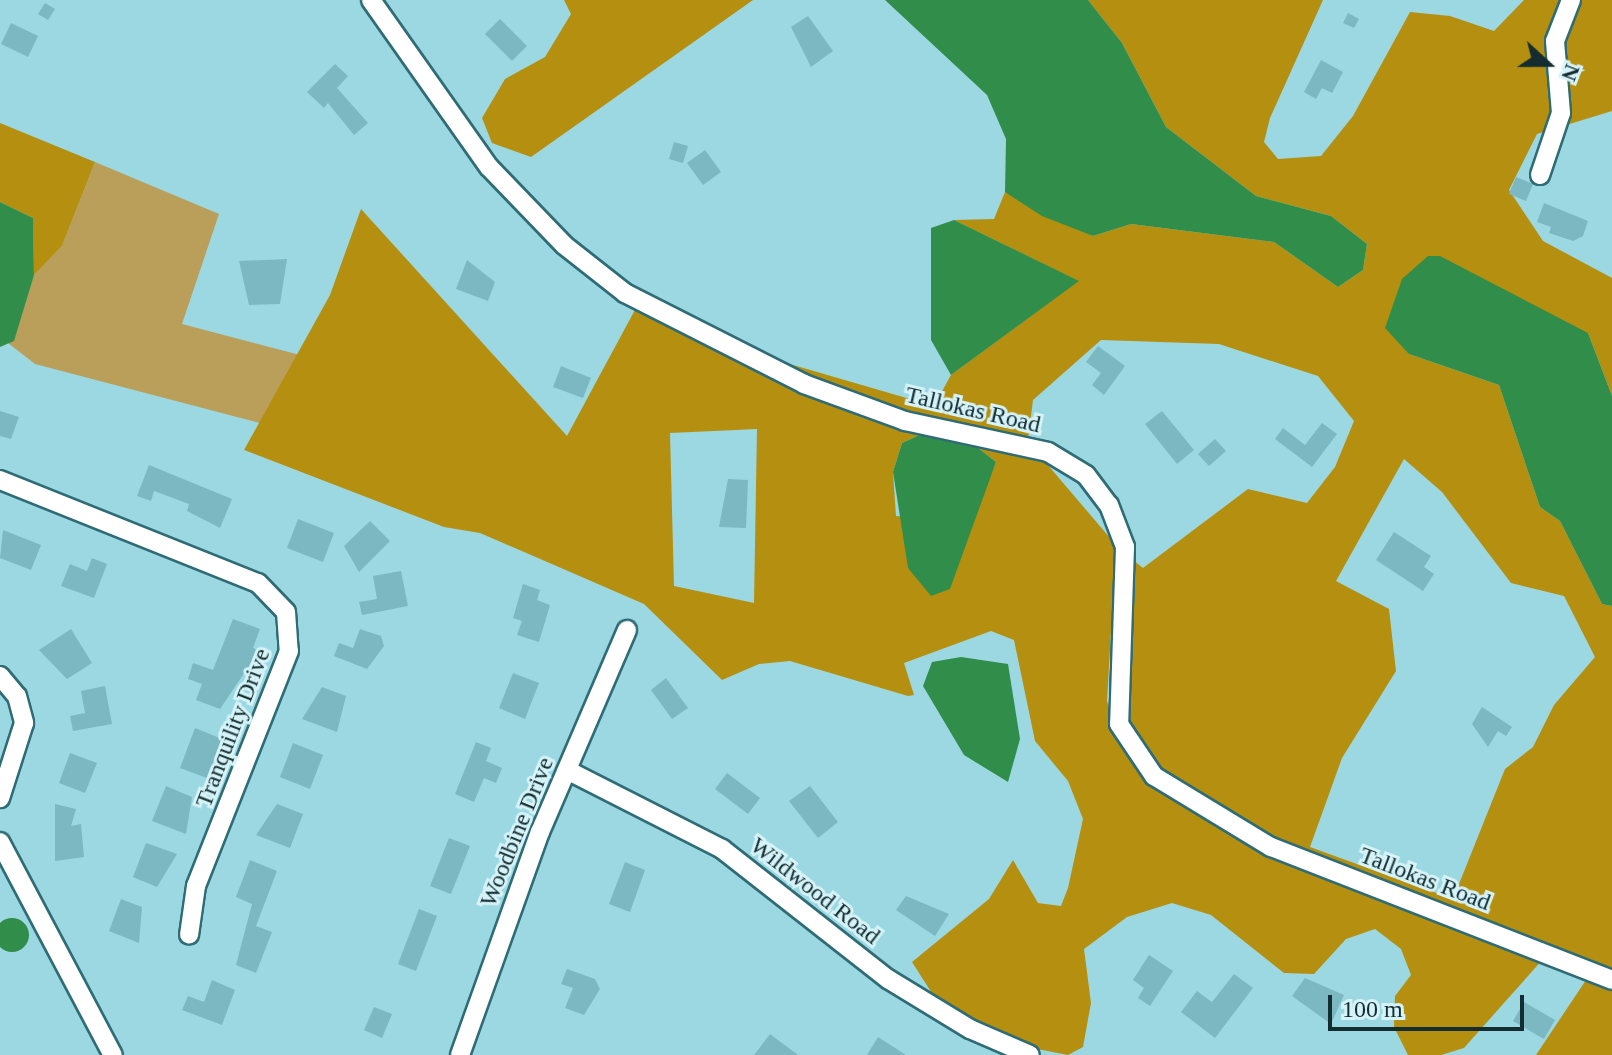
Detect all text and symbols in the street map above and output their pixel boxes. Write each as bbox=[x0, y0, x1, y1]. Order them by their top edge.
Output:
north arrow bbox=[1508, 24, 1588, 104]
text: N bbox=[1556, 61, 1585, 85]
street label: Tallokas Road bbox=[903, 380, 1043, 440]
street label: Tranquility Drive bbox=[189, 645, 277, 811]
street label: Woodbine Drive bbox=[474, 753, 560, 911]
street label: Wildwood Road bbox=[744, 831, 886, 951]
street label: Tallokas Road bbox=[1356, 841, 1494, 917]
scale bar bbox=[1332, 979, 1528, 1029]
text: 100 m bbox=[1342, 996, 1403, 1022]

